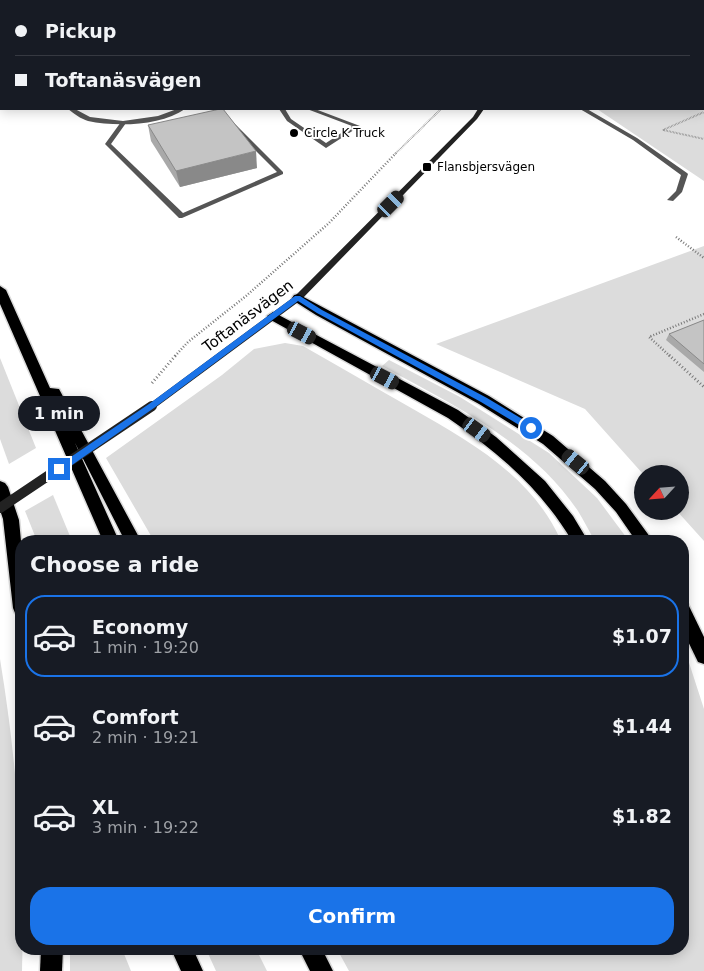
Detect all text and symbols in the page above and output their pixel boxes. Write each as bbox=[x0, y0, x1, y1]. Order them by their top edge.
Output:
text: Pickup bbox=[45, 20, 116, 42]
text: Toftanäsvägen bbox=[45, 69, 202, 91]
place label: Circle K Truck bbox=[304, 126, 385, 140]
marker: Circle K Truck bbox=[288, 127, 300, 139]
place label: Flansbjersvägen bbox=[437, 160, 535, 174]
marker: Flansbjersvägen bbox=[421, 161, 433, 173]
car bbox=[375, 188, 406, 220]
street label: Toftanäsvägen bbox=[198, 276, 297, 357]
car bbox=[285, 319, 318, 347]
car bbox=[368, 364, 401, 392]
callout: 1 min bbox=[18, 396, 100, 432]
text: 1 min bbox=[34, 404, 84, 423]
car bbox=[460, 415, 493, 445]
route start bbox=[520, 417, 542, 439]
car bbox=[559, 447, 592, 477]
route end bbox=[48, 458, 70, 480]
north arrow bbox=[634, 465, 689, 520]
map controls bbox=[634, 465, 689, 520]
text: Choose a ride bbox=[30, 552, 199, 577]
icon: car bbox=[32, 614, 77, 659]
text: Economy bbox=[92, 616, 188, 638]
text: $1.07 bbox=[612, 625, 672, 647]
text: 1 min · 19:20 bbox=[92, 638, 199, 657]
icon: car bbox=[32, 704, 77, 749]
text: Comfort bbox=[92, 706, 179, 728]
text: $1.44 bbox=[612, 715, 672, 737]
text: 2 min · 19:21 bbox=[92, 728, 199, 747]
icon: car bbox=[32, 794, 77, 839]
text: XL bbox=[92, 796, 119, 818]
text: $1.82 bbox=[612, 805, 672, 827]
text: 3 min · 19:22 bbox=[92, 818, 199, 837]
button: Confirm bbox=[30, 887, 674, 945]

